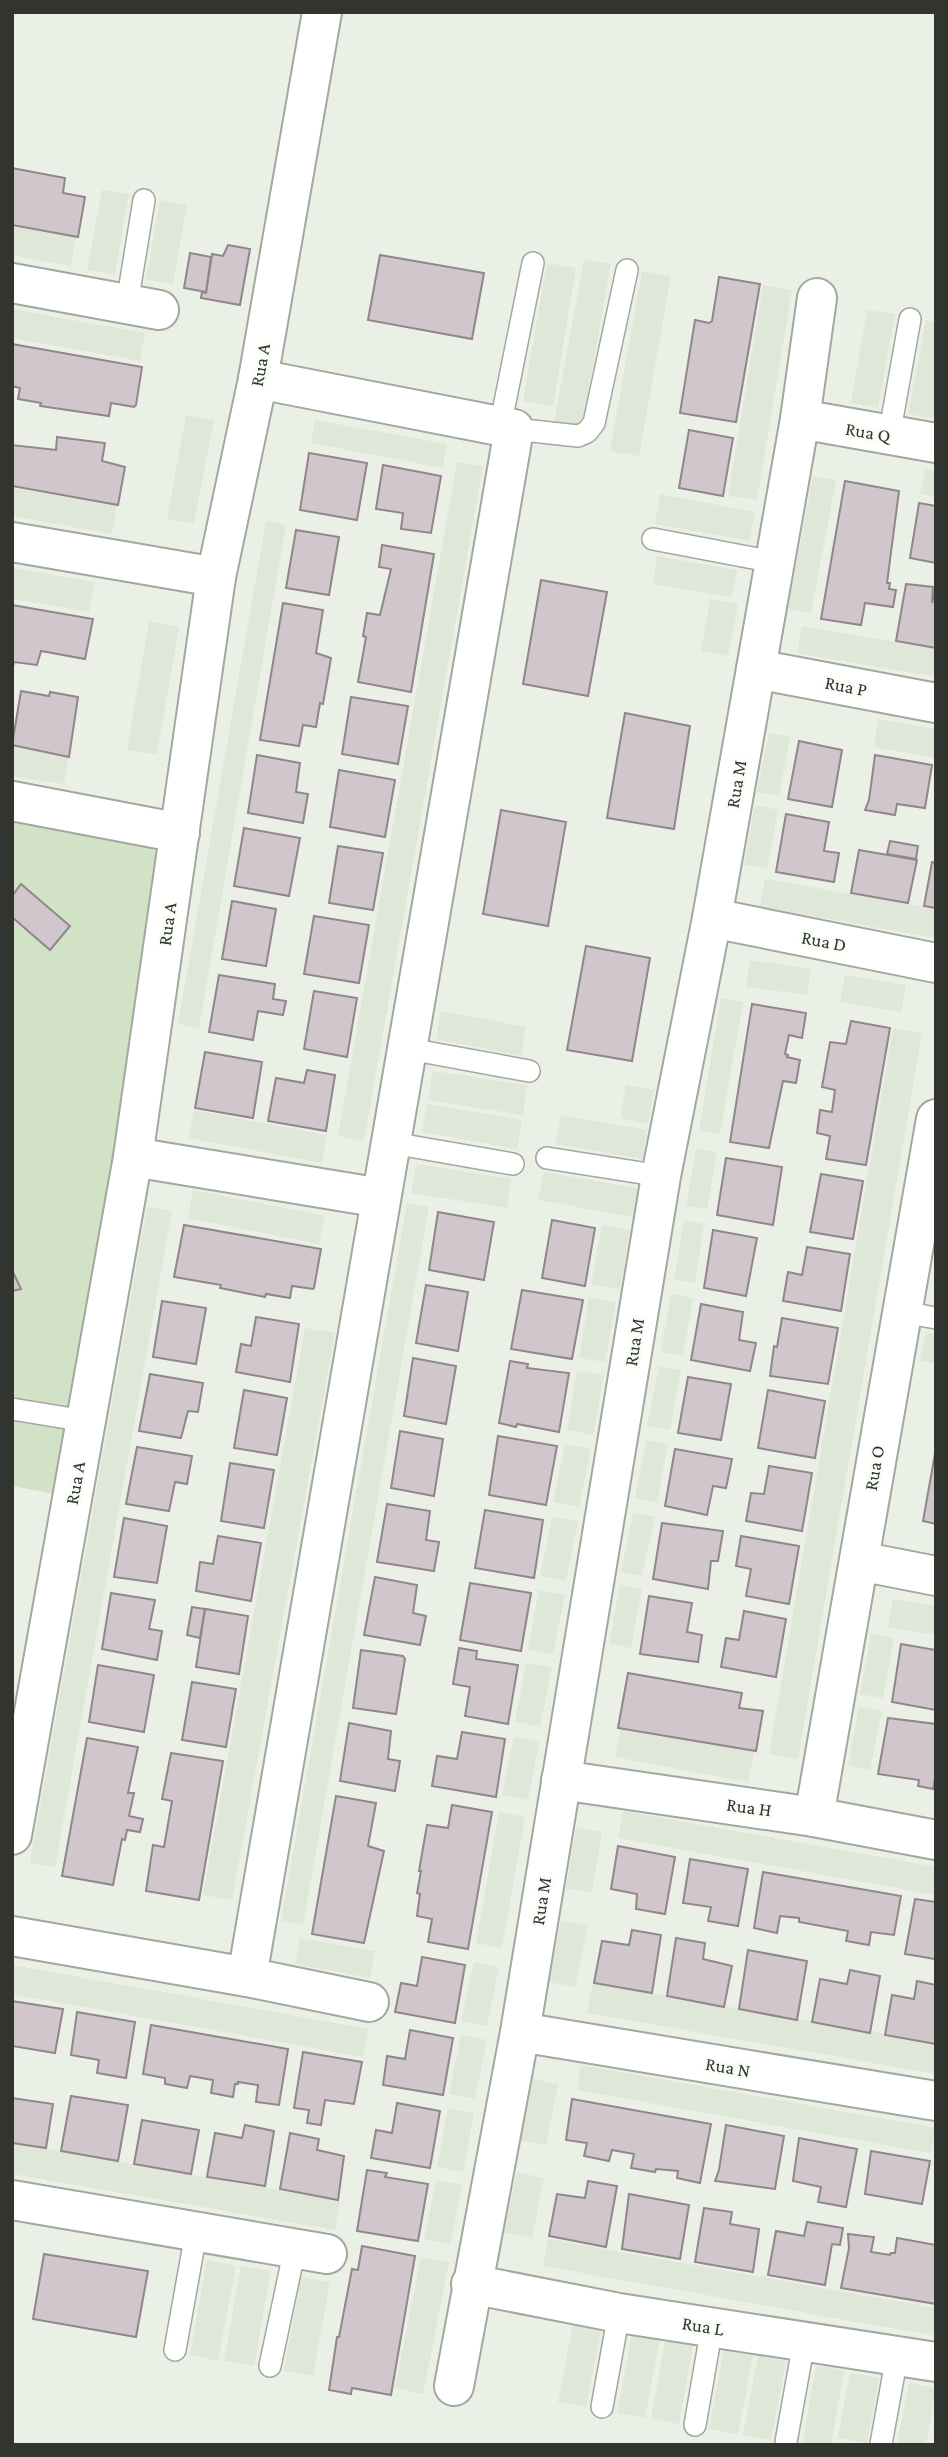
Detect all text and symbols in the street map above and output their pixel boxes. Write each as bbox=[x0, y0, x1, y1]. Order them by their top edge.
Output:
street label: Rua A bbox=[246, 342, 274, 388]
street label: Rua Q bbox=[844, 418, 893, 447]
street label: Rua P bbox=[823, 672, 869, 700]
street label: Rua M bbox=[721, 758, 751, 810]
street label: Rua A bbox=[154, 901, 180, 947]
street label: Rua D bbox=[800, 926, 848, 956]
street label: Rua M bbox=[620, 1316, 648, 1368]
street label: Rua O bbox=[860, 1444, 888, 1492]
street label: Rua A bbox=[61, 1460, 89, 1506]
street label: Rua H bbox=[725, 1793, 773, 1821]
street label: Rua M bbox=[527, 1875, 555, 1927]
street label: Rua N bbox=[704, 2053, 752, 2081]
street label: Rua L bbox=[681, 2312, 726, 2340]

